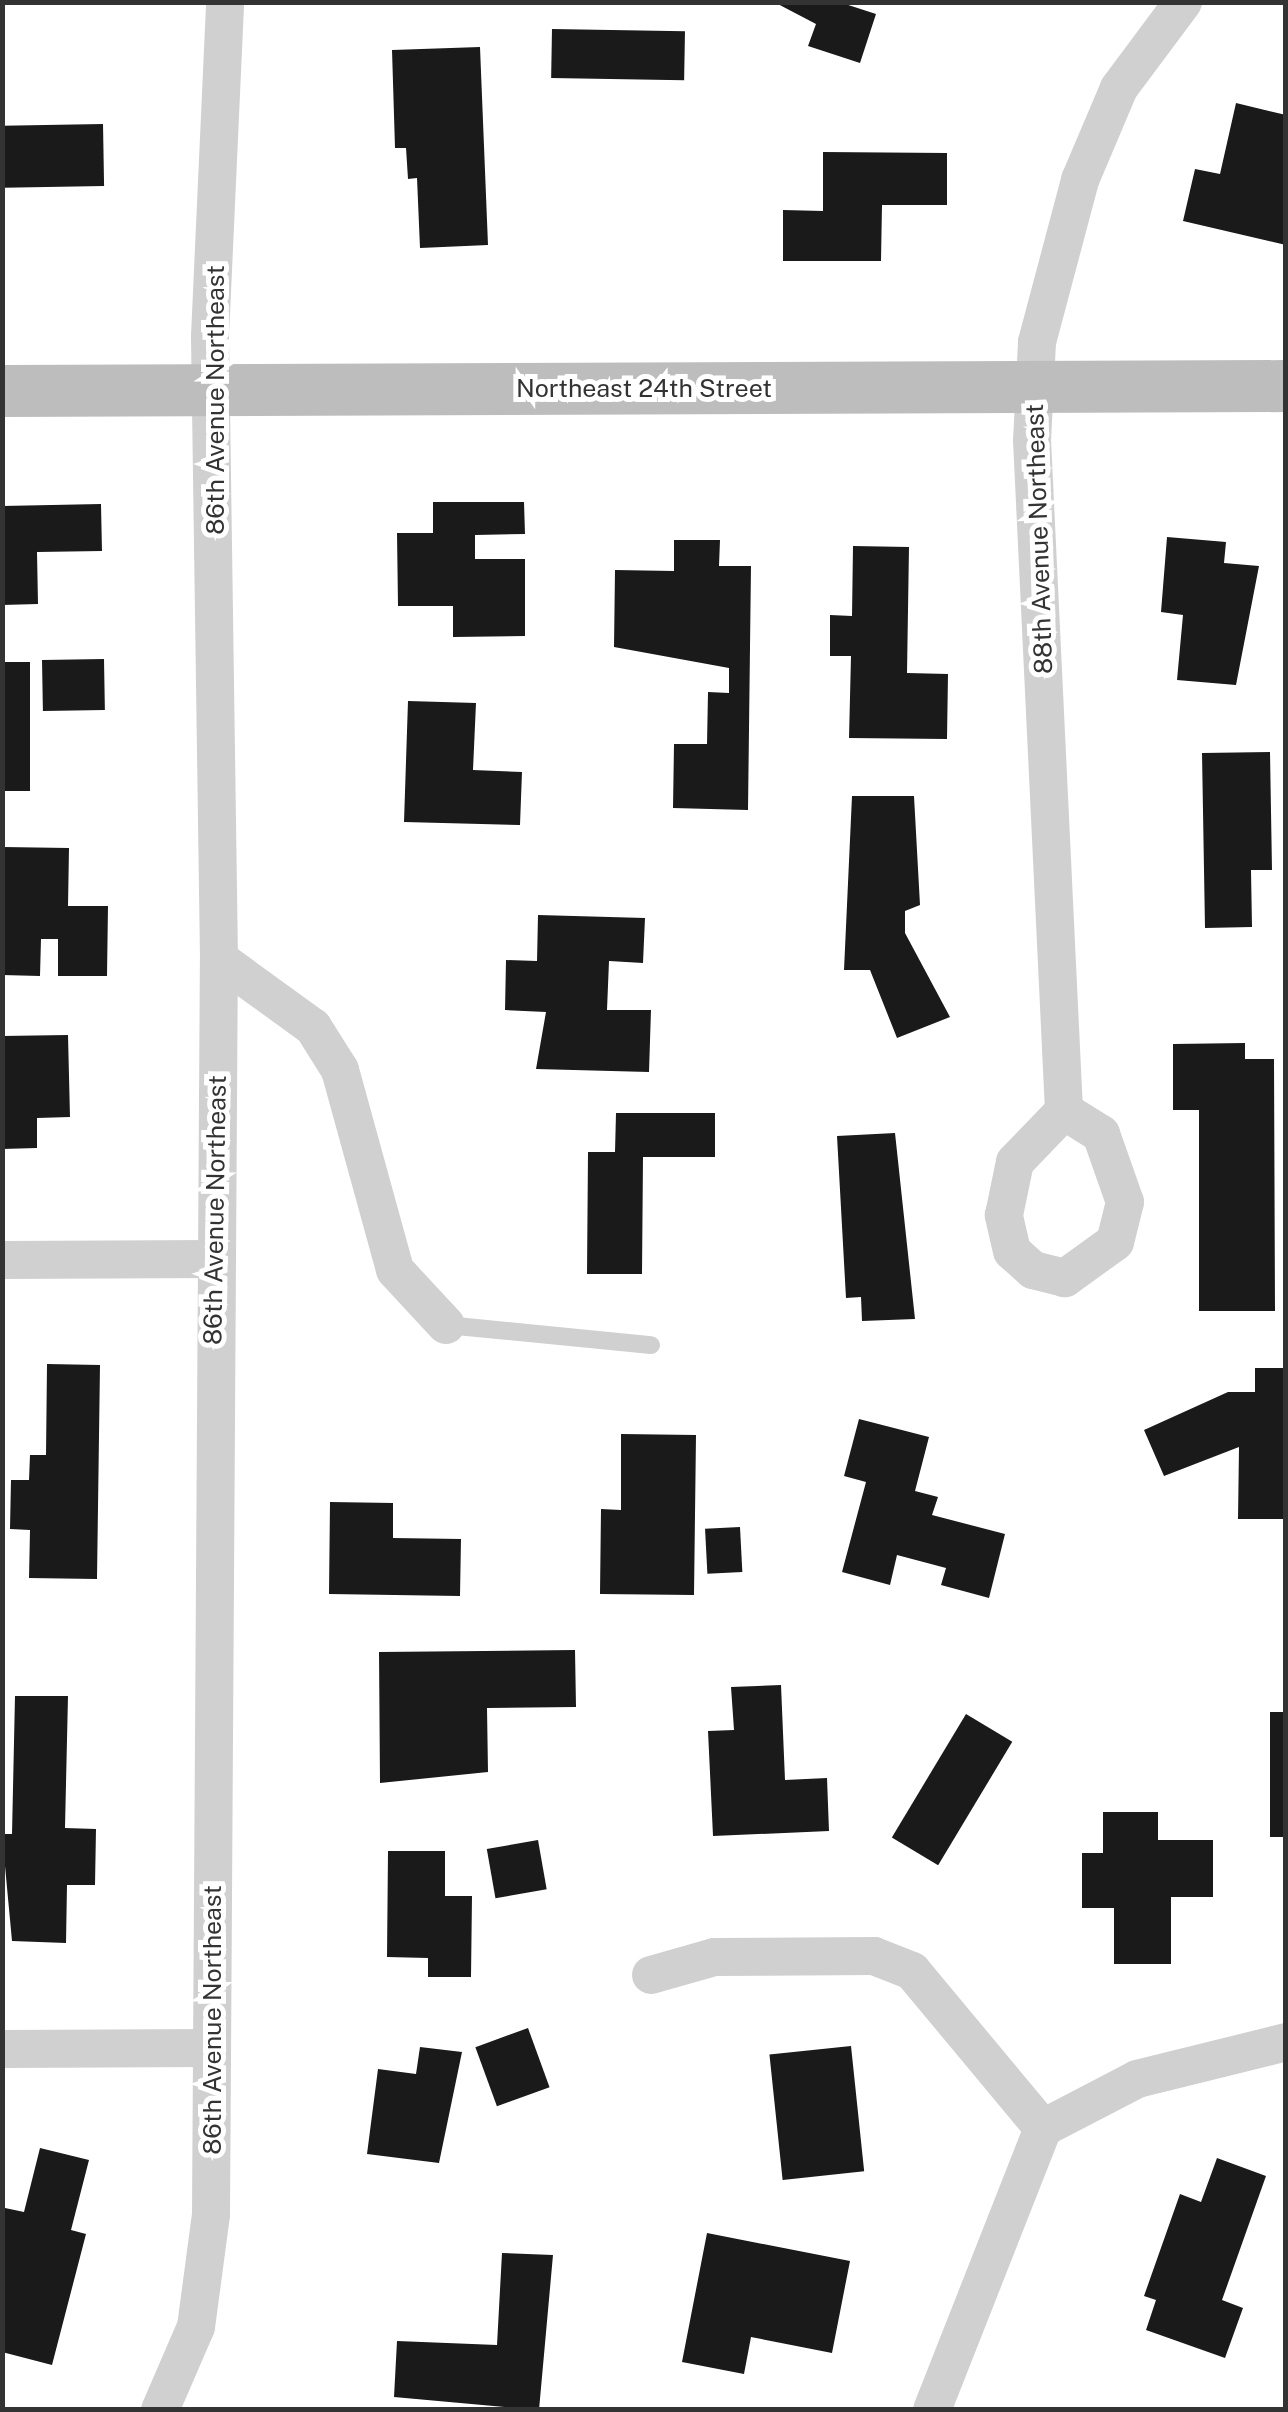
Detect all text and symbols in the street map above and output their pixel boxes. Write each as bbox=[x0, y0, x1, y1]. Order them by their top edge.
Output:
street label: 86th Avenue Northeast bbox=[200, 265, 230, 535]
street label: Northeast 24th Street bbox=[516, 373, 772, 403]
street label: 88th Avenue Northeast bbox=[1019, 403, 1059, 675]
street label: 86th Avenue Northeast bbox=[198, 1075, 232, 1345]
street label: 86th Avenue Northeast bbox=[197, 1885, 227, 2155]

